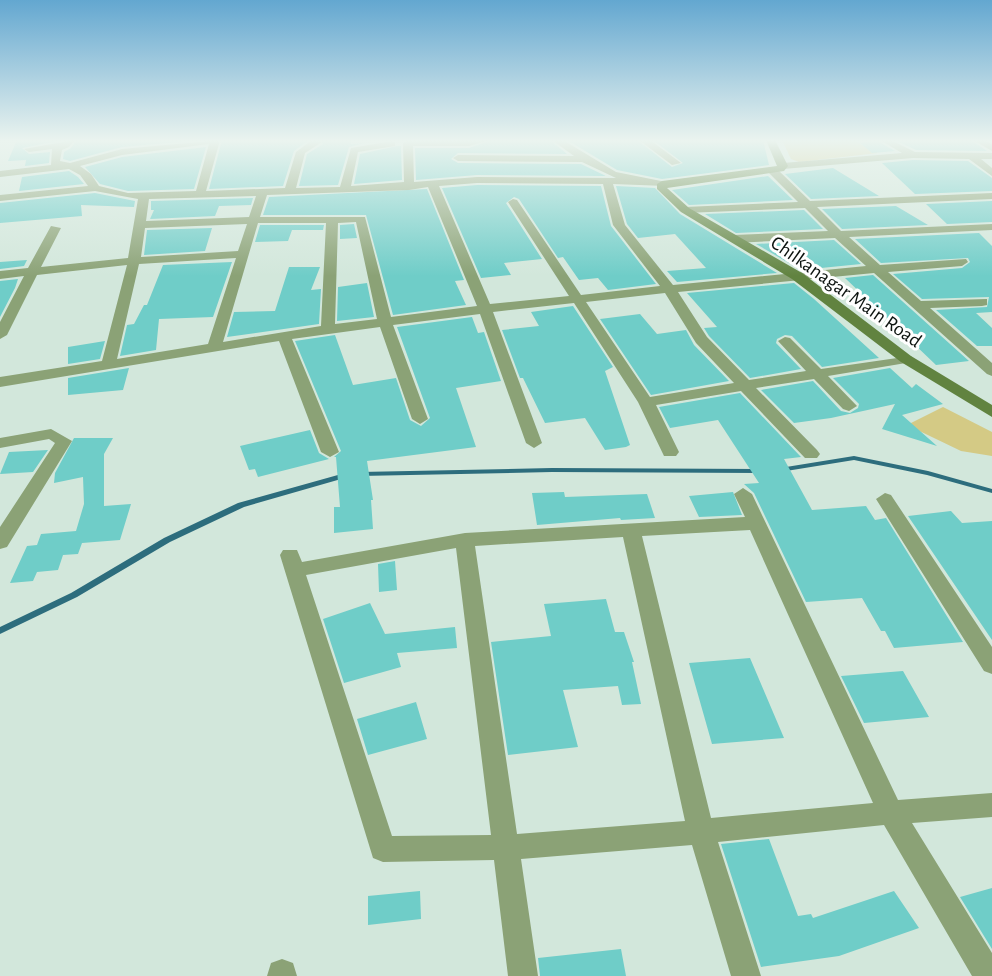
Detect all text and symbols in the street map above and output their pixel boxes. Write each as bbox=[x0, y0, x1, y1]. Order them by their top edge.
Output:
street label: Chilkanagar Main Road bbox=[767, 232, 925, 352]

